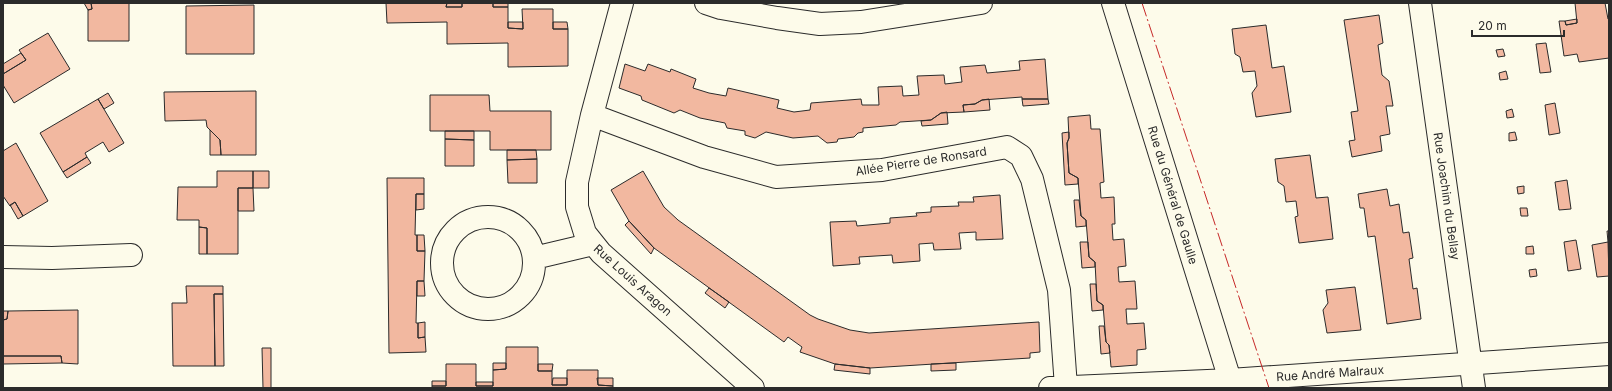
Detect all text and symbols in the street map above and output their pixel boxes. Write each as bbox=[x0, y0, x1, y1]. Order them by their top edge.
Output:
scale bar bbox=[1472, 12, 1564, 38]
text: 20 m bbox=[1478, 18, 1507, 33]
street label: Rue du Général de Gaulle bbox=[1145, 124, 1201, 266]
street label: Rue Joachim du Bellay bbox=[1431, 131, 1463, 261]
street label: Allée Pierre de Ronsard bbox=[854, 143, 988, 179]
street label: Rue Louis Aragon bbox=[591, 241, 675, 319]
street label: Rue André Malraux bbox=[1276, 362, 1385, 384]

